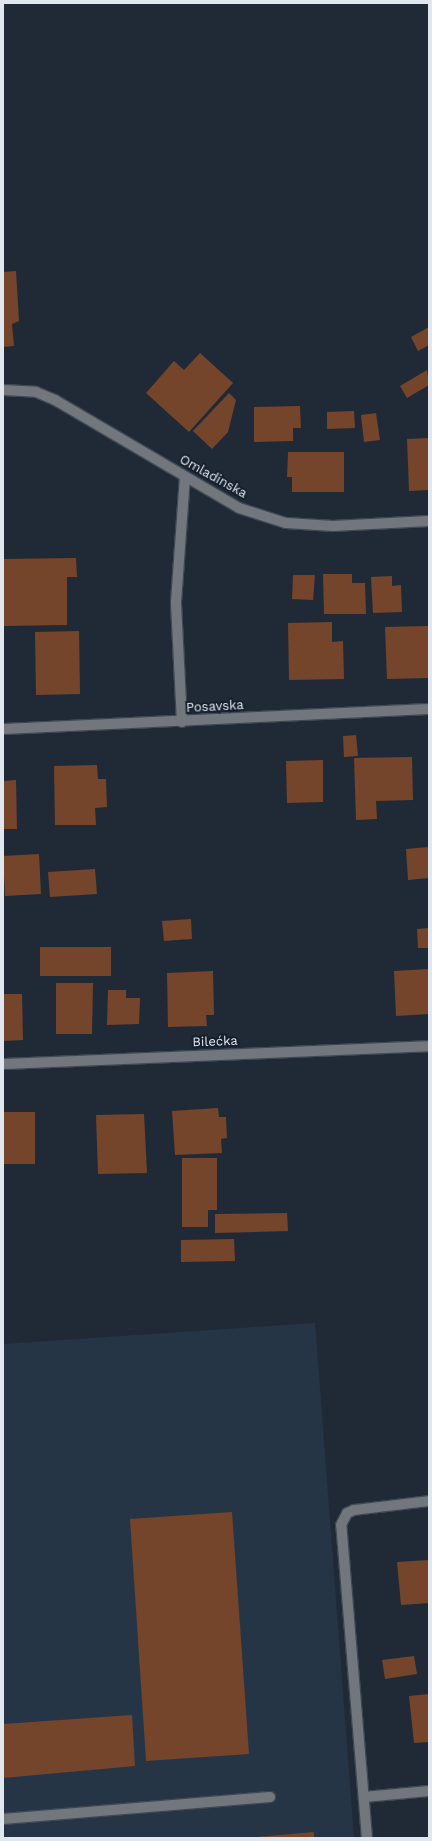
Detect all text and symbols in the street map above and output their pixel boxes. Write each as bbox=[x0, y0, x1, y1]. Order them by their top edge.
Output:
street label: Omladinska bbox=[177, 452, 249, 502]
street label: Posavska bbox=[186, 698, 244, 716]
street label: Bilećka bbox=[192, 1033, 238, 1051]

